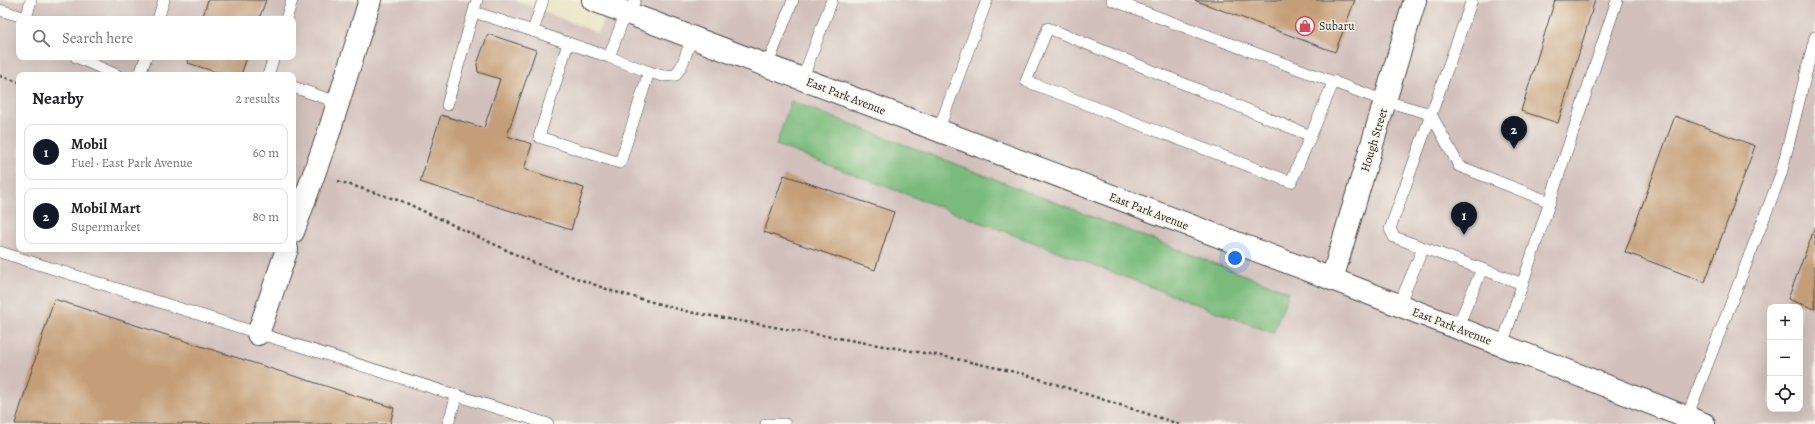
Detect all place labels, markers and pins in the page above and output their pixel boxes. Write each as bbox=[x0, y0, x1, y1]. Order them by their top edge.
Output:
shop icon: Subaru bbox=[1294, 15, 1316, 37]
place label: Subaru bbox=[1319, 18, 1355, 34]
pin: 2 bbox=[1501, 116, 1527, 149]
pin: 1 bbox=[1451, 202, 1477, 235]

